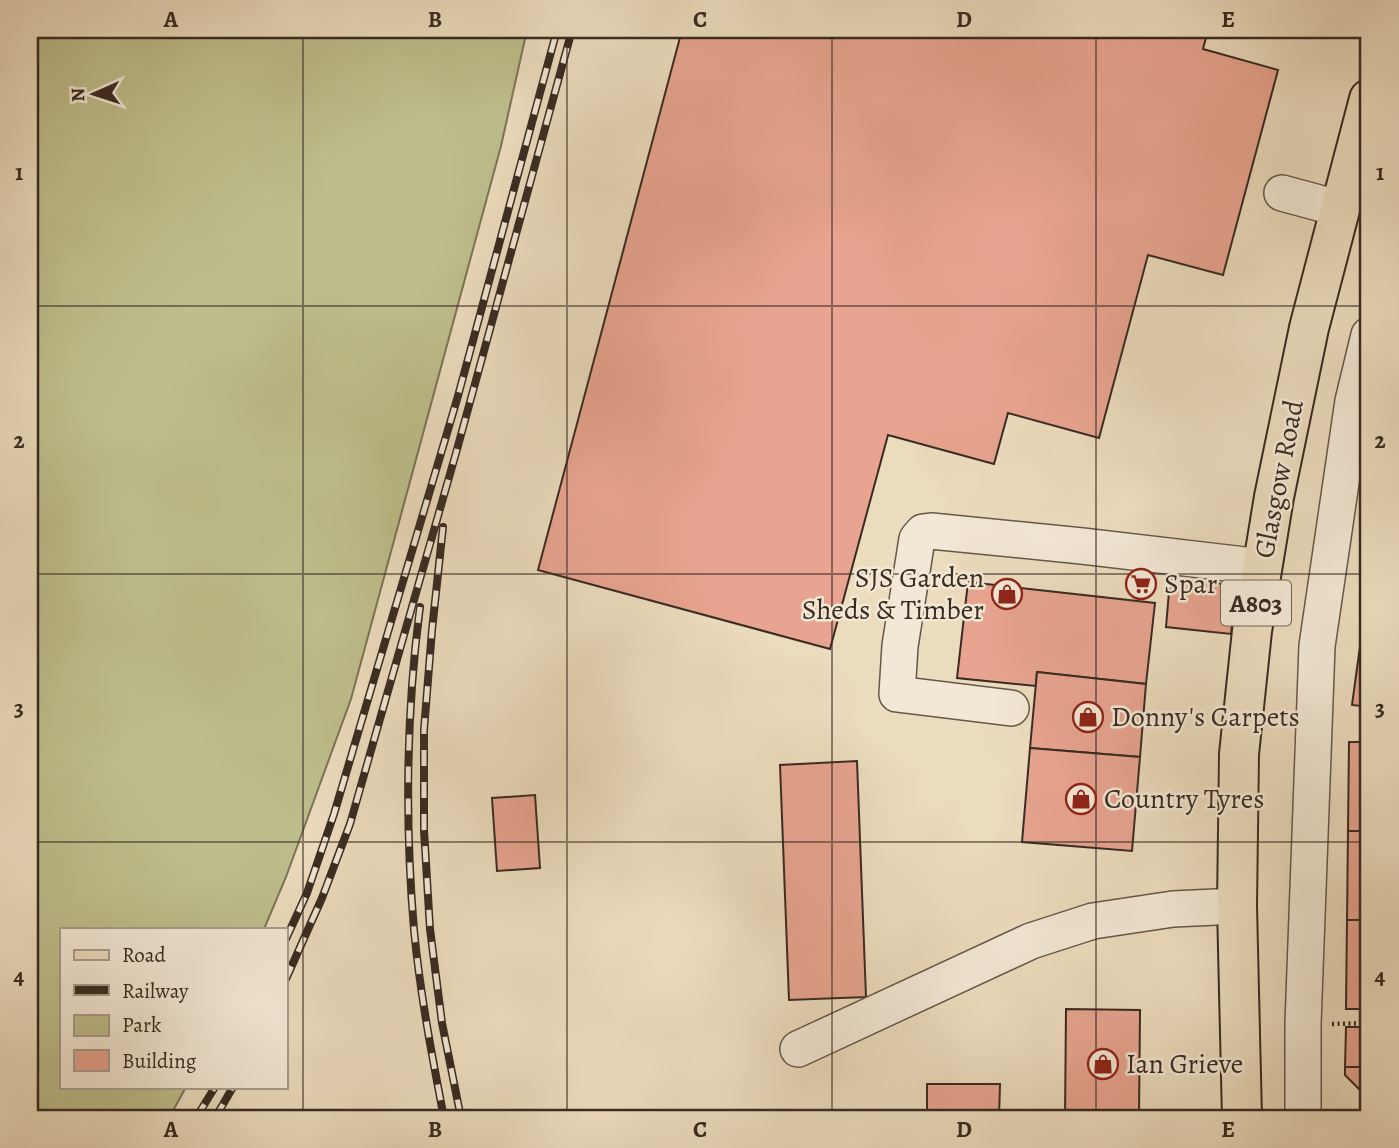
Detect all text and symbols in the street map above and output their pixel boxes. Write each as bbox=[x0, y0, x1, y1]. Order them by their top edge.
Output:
text: A bbox=[163, 4, 179, 35]
text: B bbox=[428, 4, 442, 35]
text: C bbox=[693, 4, 707, 35]
text: D bbox=[956, 4, 972, 35]
text: E bbox=[1221, 4, 1235, 35]
north arrow bbox=[60, 60, 130, 130]
text: N bbox=[65, 87, 91, 102]
text: 1 bbox=[15, 157, 23, 188]
text: 1 bbox=[1376, 157, 1384, 188]
street label: Glasgow Road bbox=[1245, 396, 1313, 561]
text: 2 bbox=[13, 425, 25, 456]
text: 2 bbox=[1374, 425, 1386, 456]
place label: SJS Garden Sheds & Timber bbox=[802, 559, 984, 629]
place label: Spar bbox=[1164, 565, 1218, 603]
supermarket icon: Spar bbox=[1124, 567, 1158, 601]
shop icon: SJS Garden Sheds & Timber bbox=[990, 577, 1024, 611]
road number: A803 bbox=[1221, 580, 1291, 625]
text: 3 bbox=[14, 693, 24, 724]
text: 3 bbox=[1375, 693, 1385, 724]
place label: Donny's Carpets bbox=[1111, 698, 1300, 736]
shop icon: Donny's Carpets bbox=[1071, 700, 1105, 734]
place label: Country Tyres bbox=[1104, 780, 1264, 818]
shop icon: Country Tyres bbox=[1064, 782, 1098, 816]
legend bbox=[60, 928, 287, 1088]
text: Road bbox=[122, 941, 166, 969]
text: 4 bbox=[14, 961, 25, 992]
text: 4 bbox=[1375, 961, 1386, 992]
text: Railway bbox=[122, 977, 189, 1005]
text: Park bbox=[122, 1011, 162, 1039]
place label: Ian Grieve bbox=[1126, 1045, 1243, 1083]
text: Building bbox=[122, 1047, 197, 1075]
shop icon: Ian Grieve bbox=[1086, 1047, 1120, 1081]
text: A bbox=[163, 1114, 179, 1145]
text: B bbox=[428, 1114, 442, 1145]
text: C bbox=[693, 1114, 707, 1145]
text: D bbox=[956, 1114, 972, 1145]
text: E bbox=[1221, 1114, 1235, 1145]

